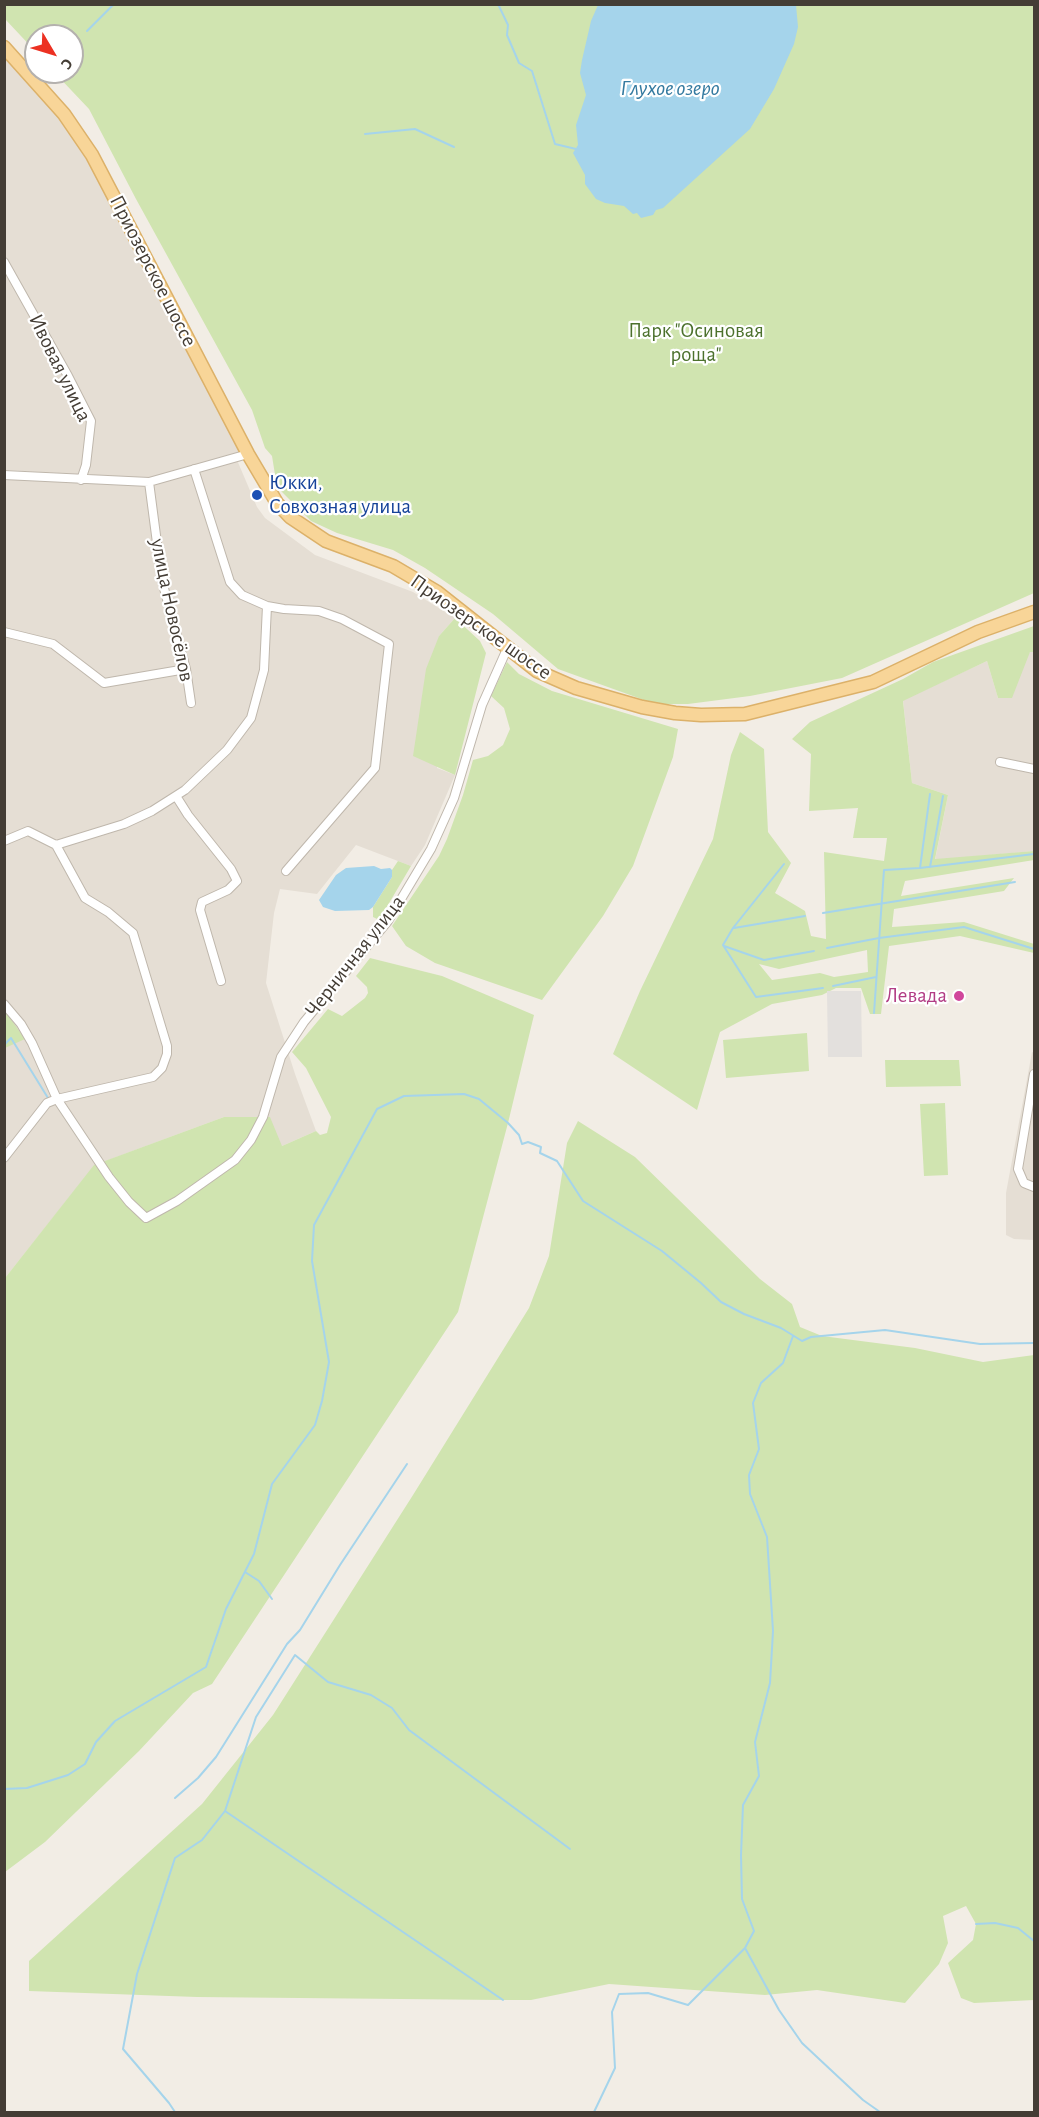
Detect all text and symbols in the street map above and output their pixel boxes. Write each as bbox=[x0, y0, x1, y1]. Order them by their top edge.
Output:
north arrow bbox=[24, 24, 84, 84]
text: С bbox=[58, 55, 76, 72]
water label: Глухое озеро bbox=[620, 75, 720, 101]
street label: Приозерское шоссе bbox=[104, 191, 202, 351]
street label: Ивовая улица bbox=[23, 310, 97, 426]
park label: Парк "Осиновая роща" bbox=[628, 318, 764, 368]
place label: Юкки, Совхозная улица bbox=[269, 470, 411, 520]
marker: Юкки, Совхозная улица bbox=[250, 488, 264, 502]
street label: улица Новосёлов bbox=[145, 536, 199, 684]
street label: Приозерское шоссе bbox=[405, 569, 557, 685]
street label: Черничная улица bbox=[300, 890, 410, 1022]
place label: Левада bbox=[886, 983, 947, 1009]
marker: Левада bbox=[952, 989, 966, 1003]

